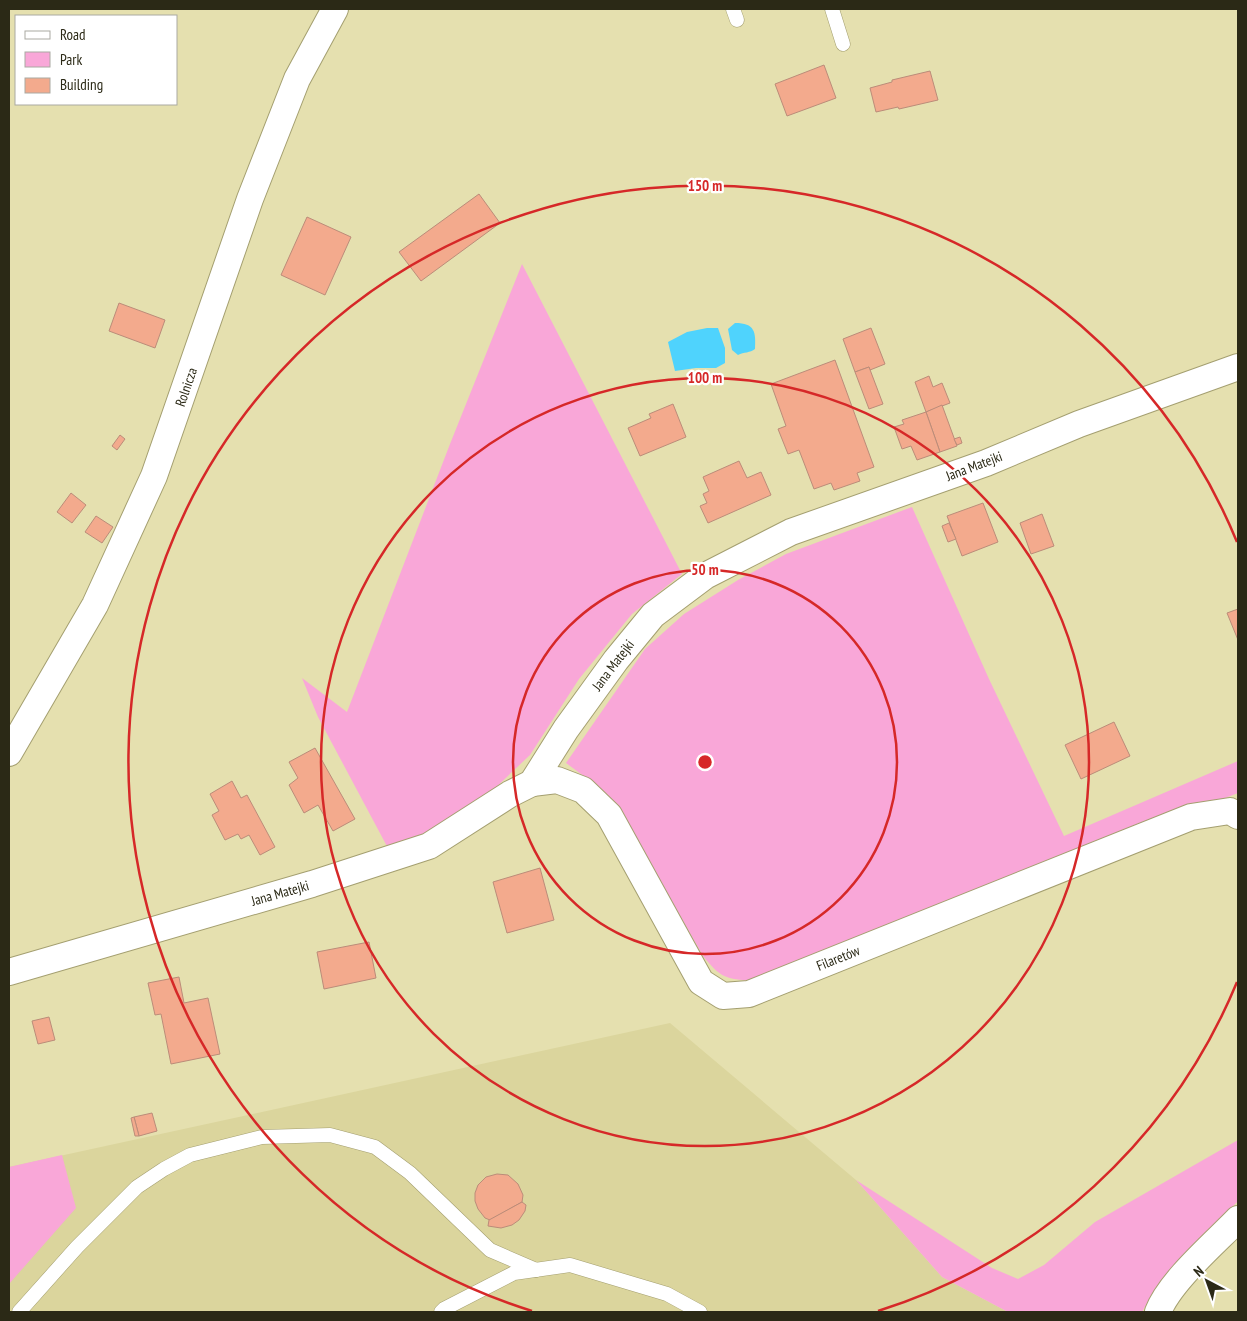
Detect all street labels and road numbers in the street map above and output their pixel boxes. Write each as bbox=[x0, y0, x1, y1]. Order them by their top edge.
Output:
street label: Rolnicza bbox=[171, 365, 201, 409]
street label: Jana Matejki bbox=[942, 447, 1005, 485]
street label: Jana Matejki bbox=[587, 636, 638, 695]
street label: Jana Matejki bbox=[248, 876, 311, 910]
street label: Filaretów bbox=[814, 941, 863, 975]

